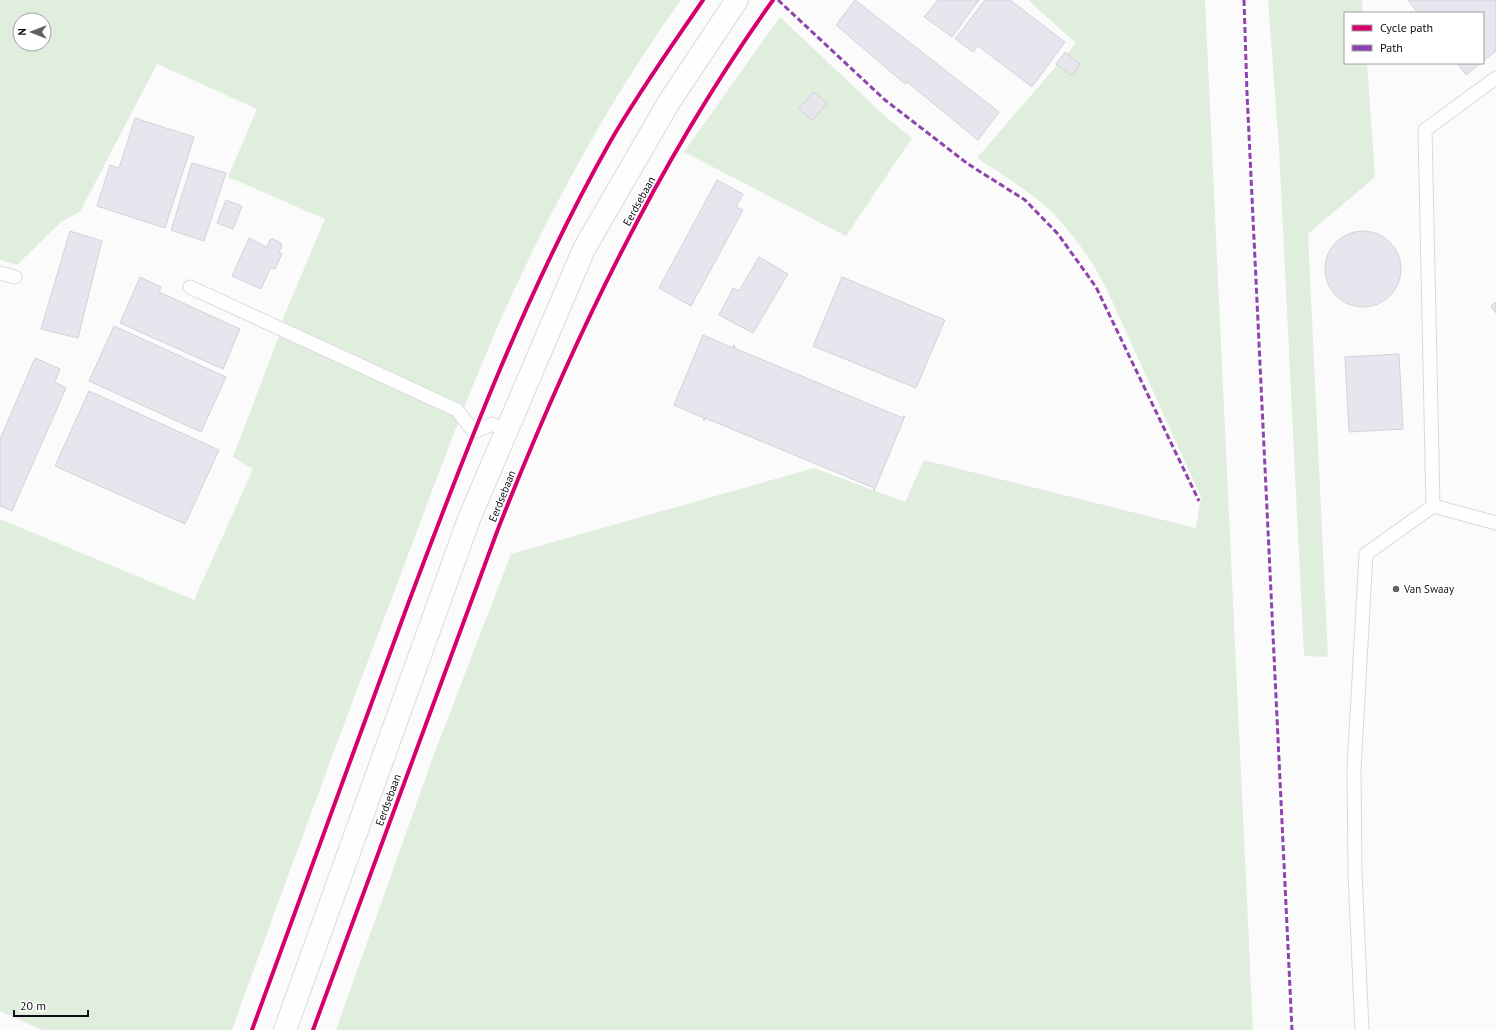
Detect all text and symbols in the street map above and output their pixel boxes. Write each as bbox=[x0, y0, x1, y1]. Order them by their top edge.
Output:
north arrow bbox=[12, 12, 52, 52]
legend bbox=[1344, 12, 1484, 64]
text: Cycle path bbox=[1380, 20, 1433, 35]
text: N bbox=[15, 28, 29, 36]
text: Path bbox=[1380, 40, 1403, 55]
street label: Eerdsebaan bbox=[620, 174, 658, 228]
street label: Eerdsebaan bbox=[485, 468, 519, 524]
place label: Van Swaay bbox=[1403, 582, 1455, 596]
marker: Van Swaay bbox=[1391, 584, 1401, 594]
street label: Eerdsebaan bbox=[372, 772, 404, 828]
scale bar bbox=[14, 992, 88, 1018]
text: 20 m bbox=[20, 998, 46, 1013]

